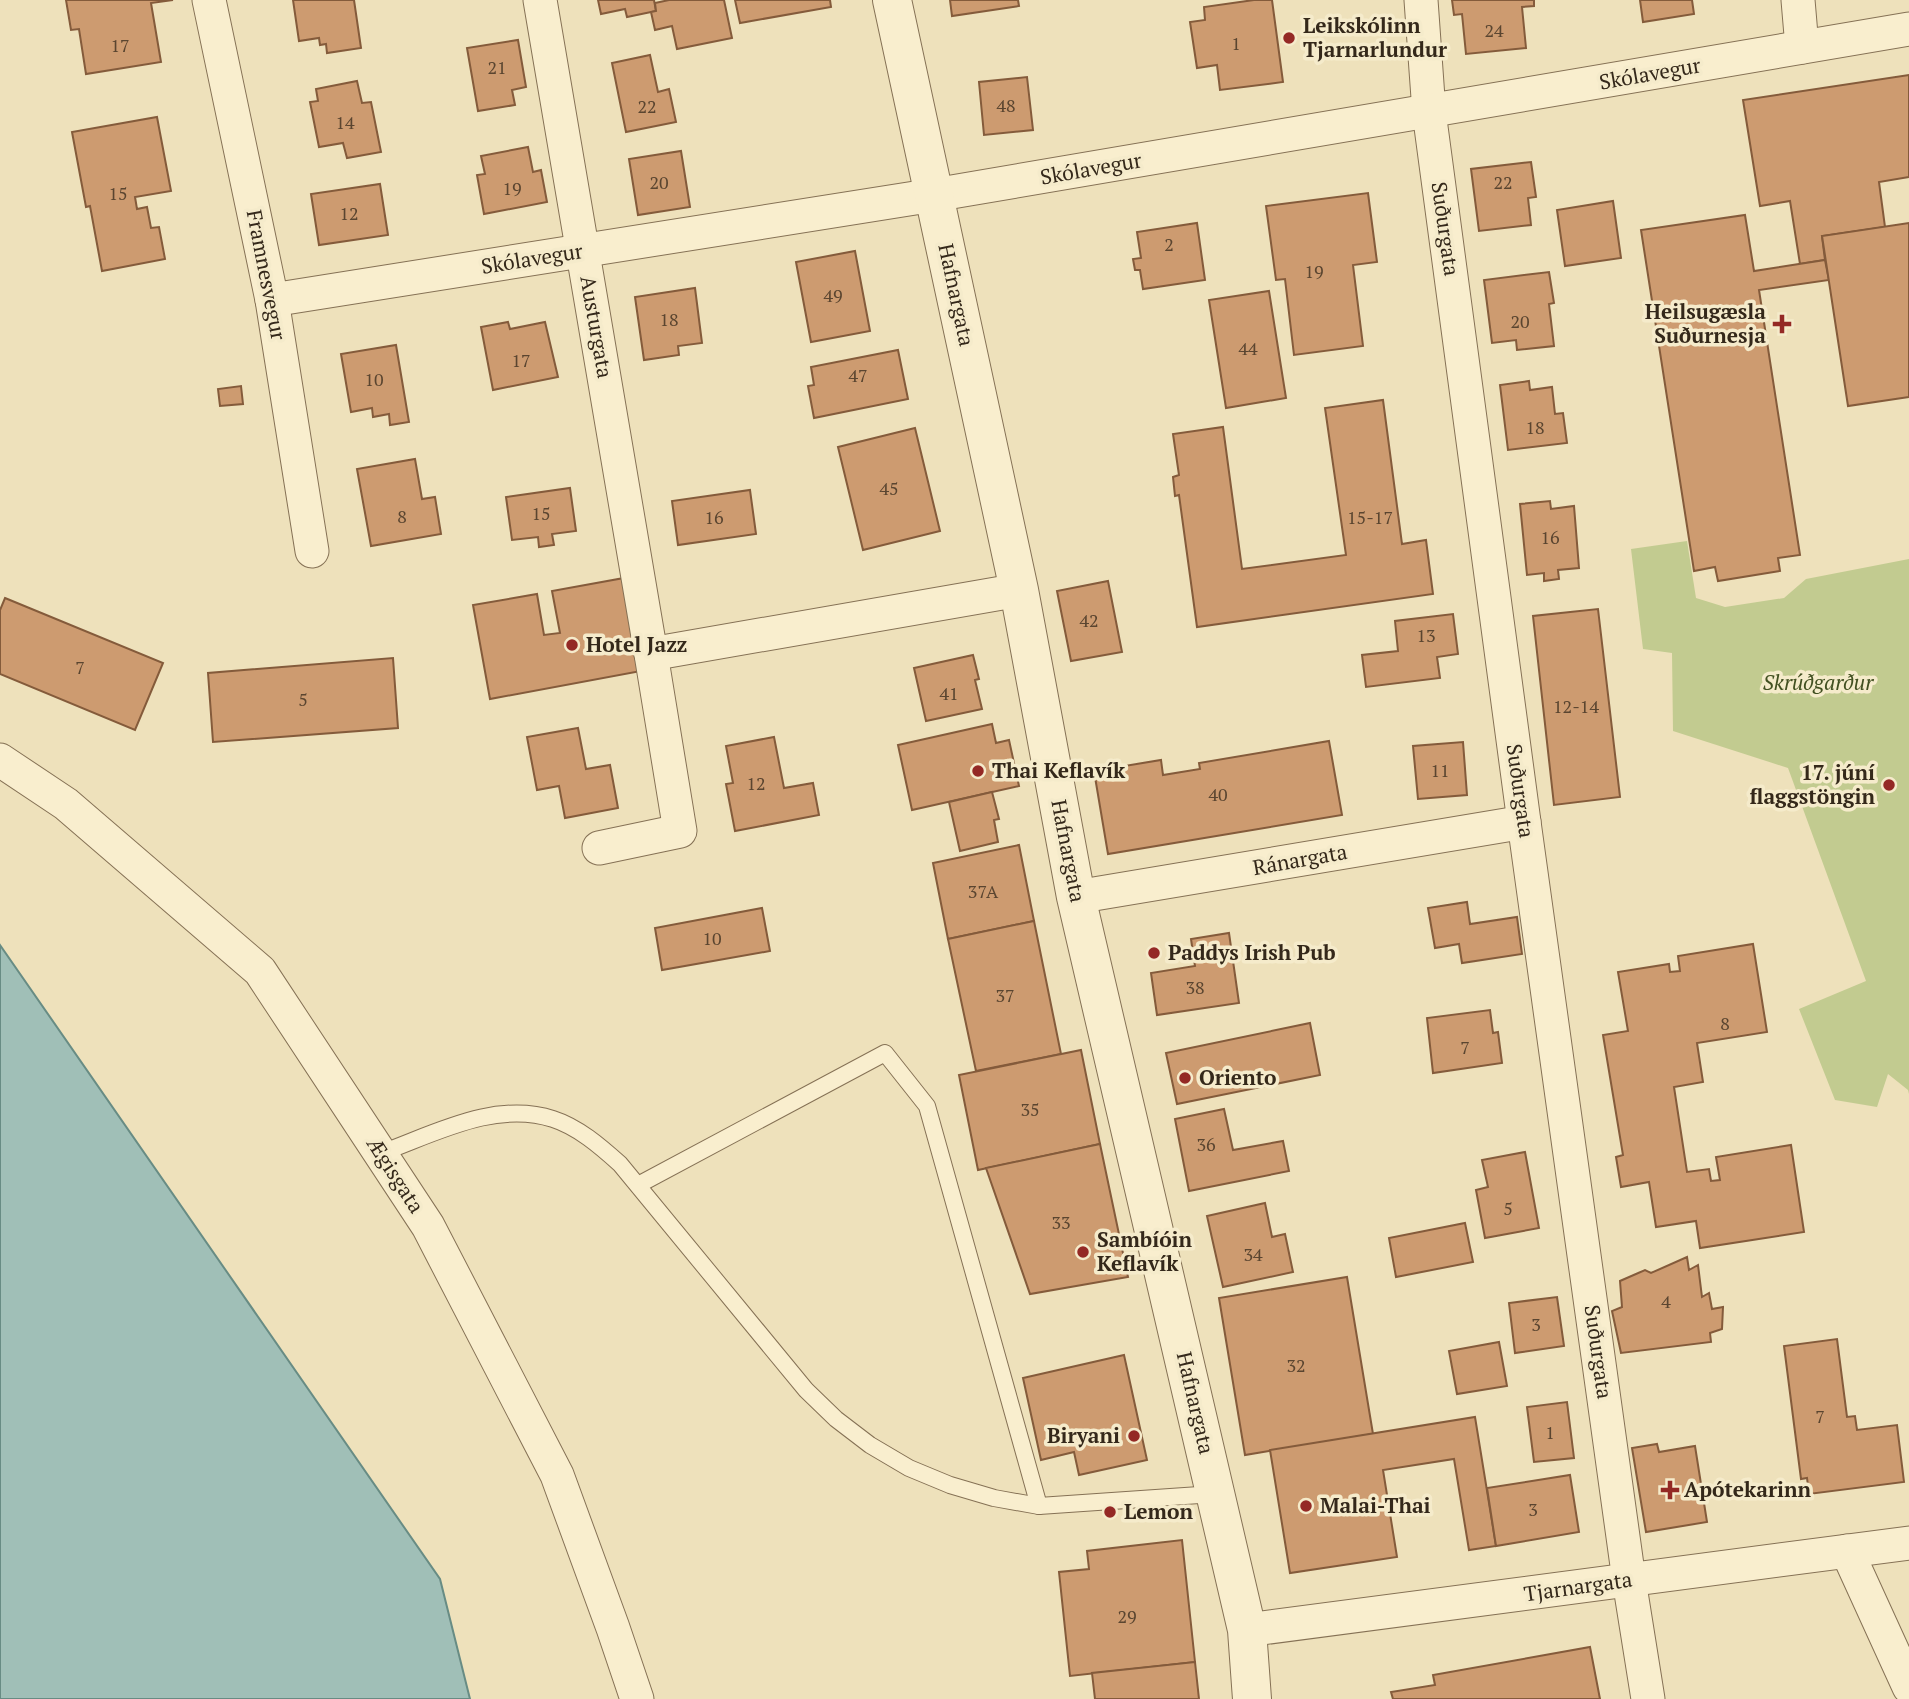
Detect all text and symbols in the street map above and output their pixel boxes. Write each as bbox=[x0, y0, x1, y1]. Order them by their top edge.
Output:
place label: Leikskólinn Tjarnarlundur bbox=[1303, 11, 1447, 63]
house number: 24 bbox=[1484, 18, 1504, 42]
marker: Leikskólinn Tjarnarlundur bbox=[1281, 30, 1297, 46]
house number: 1 bbox=[1231, 31, 1241, 55]
house number: 17 bbox=[110, 33, 130, 57]
street label: Skólavegur bbox=[1597, 50, 1703, 96]
house number: 21 bbox=[487, 55, 507, 79]
house number: 48 bbox=[996, 93, 1016, 117]
house number: 22 bbox=[637, 94, 657, 118]
house number: 14 bbox=[335, 110, 355, 134]
street label: Skólavegur bbox=[1038, 145, 1144, 191]
house number: 20 bbox=[649, 170, 669, 194]
house number: 22 bbox=[1493, 170, 1513, 194]
house number: 19 bbox=[502, 176, 522, 200]
street label: Suðurgata bbox=[1426, 180, 1466, 278]
house number: 15 bbox=[108, 181, 128, 205]
house number: 12 bbox=[339, 201, 359, 225]
street label: Framnesvegur bbox=[241, 207, 293, 342]
house number: 2 bbox=[1164, 232, 1174, 256]
street label: Skólavegur bbox=[479, 236, 585, 280]
street label: Hafnargata bbox=[932, 241, 982, 349]
house number: 19 bbox=[1304, 259, 1324, 283]
street label: Austurgata bbox=[574, 273, 620, 381]
house number: 49 bbox=[823, 283, 843, 307]
place label: Heilsugæsla Suðurnesja bbox=[1645, 297, 1766, 349]
house number: 18 bbox=[659, 307, 679, 331]
house number: 20 bbox=[1510, 309, 1530, 333]
marker: Heilsugæsla Suðurnesja bbox=[1772, 314, 1792, 334]
house number: 44 bbox=[1238, 336, 1258, 360]
house number: 17 bbox=[511, 348, 531, 372]
house number: 47 bbox=[848, 363, 868, 387]
house number: 10 bbox=[364, 367, 384, 391]
house number: 18 bbox=[1525, 415, 1545, 439]
house number: 45 bbox=[879, 476, 899, 500]
house number: 15 bbox=[531, 501, 551, 525]
house number: 8 bbox=[397, 504, 407, 528]
house number: 16 bbox=[704, 505, 724, 529]
house number: 15-17 bbox=[1347, 505, 1393, 529]
house number: 16 bbox=[1540, 525, 1560, 549]
house number: 42 bbox=[1079, 608, 1099, 632]
house number: 13 bbox=[1416, 623, 1436, 647]
place label: Hotel Jazz bbox=[586, 630, 688, 658]
marker: Hotel Jazz bbox=[564, 637, 580, 653]
house number: 7 bbox=[75, 655, 85, 679]
park label: Skrúðgarður bbox=[1763, 668, 1874, 696]
house number: 41 bbox=[939, 681, 959, 705]
house number: 5 bbox=[298, 687, 308, 711]
house number: 12-14 bbox=[1553, 694, 1599, 718]
street label: Suðurgata bbox=[1501, 742, 1541, 840]
place label: Thai Keflavík bbox=[992, 756, 1126, 784]
house number: 11 bbox=[1430, 758, 1450, 782]
place label: 17. júní flaggstöngin bbox=[1749, 758, 1875, 810]
marker: Thai Keflavík bbox=[970, 763, 986, 779]
house number: 12 bbox=[746, 771, 766, 795]
marker: 17. júní flaggstöngin bbox=[1881, 777, 1897, 793]
house number: 40 bbox=[1208, 782, 1228, 806]
street label: Hafnargata bbox=[1045, 797, 1093, 905]
street label: Ránargata bbox=[1251, 837, 1350, 881]
house number: 37A bbox=[968, 879, 999, 903]
house number: 10 bbox=[702, 926, 722, 950]
place label: Paddys Irish Pub bbox=[1168, 938, 1336, 966]
marker: Paddys Irish Pub bbox=[1146, 945, 1162, 961]
house number: 38 bbox=[1185, 975, 1205, 999]
house number: 37 bbox=[995, 983, 1015, 1007]
house number: 8 bbox=[1720, 1011, 1730, 1035]
house number: 7 bbox=[1460, 1035, 1470, 1059]
place label: Oriento bbox=[1199, 1063, 1277, 1091]
marker: Oriento bbox=[1177, 1070, 1193, 1086]
house number: 35 bbox=[1020, 1097, 1040, 1121]
street label: Ægisgata bbox=[361, 1131, 431, 1218]
house number: 36 bbox=[1196, 1132, 1216, 1156]
house number: 5 bbox=[1503, 1196, 1513, 1220]
house number: 33 bbox=[1051, 1210, 1071, 1234]
place label: Sambíóin Keflavík bbox=[1097, 1225, 1193, 1277]
house number: 34 bbox=[1243, 1242, 1263, 1266]
marker: Sambíóin Keflavík bbox=[1075, 1244, 1091, 1260]
house number: 4 bbox=[1661, 1289, 1671, 1313]
street label: Suðurgata bbox=[1579, 1303, 1619, 1401]
house number: 3 bbox=[1531, 1312, 1541, 1336]
street label: Hafnargata bbox=[1171, 1349, 1221, 1457]
house number: 32 bbox=[1286, 1353, 1306, 1377]
house number: 7 bbox=[1815, 1404, 1825, 1428]
house number: 1 bbox=[1545, 1420, 1555, 1444]
place label: Biryani bbox=[1047, 1421, 1120, 1449]
marker: Biryani bbox=[1126, 1428, 1142, 1444]
place label: Apótekarinn bbox=[1684, 1475, 1812, 1503]
marker: Apótekarinn bbox=[1662, 1482, 1678, 1498]
place label: Malai-Thai bbox=[1320, 1491, 1431, 1519]
place label: Lemon bbox=[1124, 1497, 1193, 1525]
house number: 3 bbox=[1528, 1497, 1538, 1521]
marker: Malai-Thai bbox=[1298, 1498, 1314, 1514]
marker: Lemon bbox=[1102, 1504, 1118, 1520]
street label: Tjarnargata bbox=[1522, 1565, 1634, 1607]
house number: 29 bbox=[1117, 1604, 1137, 1628]

